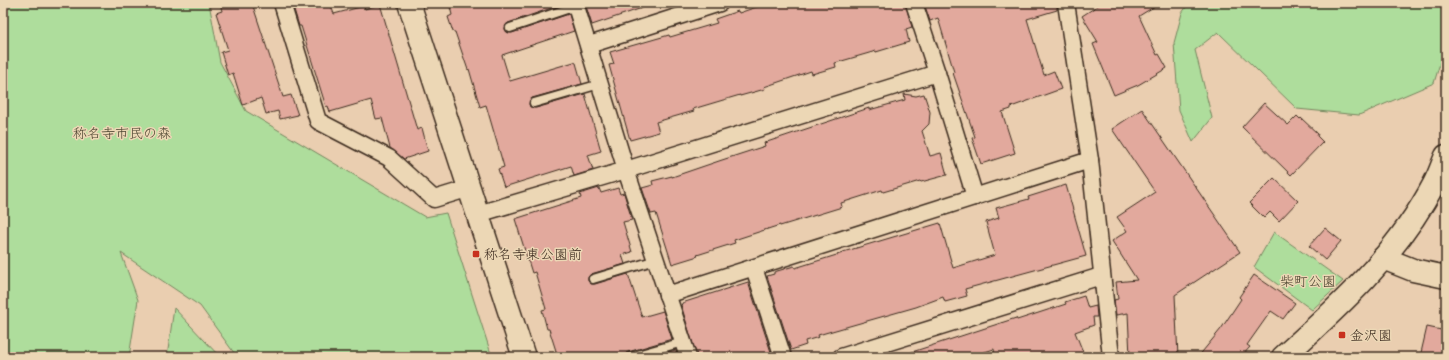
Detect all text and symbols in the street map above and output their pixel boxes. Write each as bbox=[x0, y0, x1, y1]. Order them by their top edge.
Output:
park label: 称名寺市民の森 bbox=[73, 124, 171, 145]
place label: 称名寺東公園前 bbox=[484, 245, 582, 266]
marker: 称名寺東公園前 bbox=[471, 249, 481, 259]
park label: 柴町公園 bbox=[1280, 272, 1336, 293]
place label: 金沢園 bbox=[1350, 326, 1392, 347]
marker: 金沢園 bbox=[1337, 330, 1347, 340]

